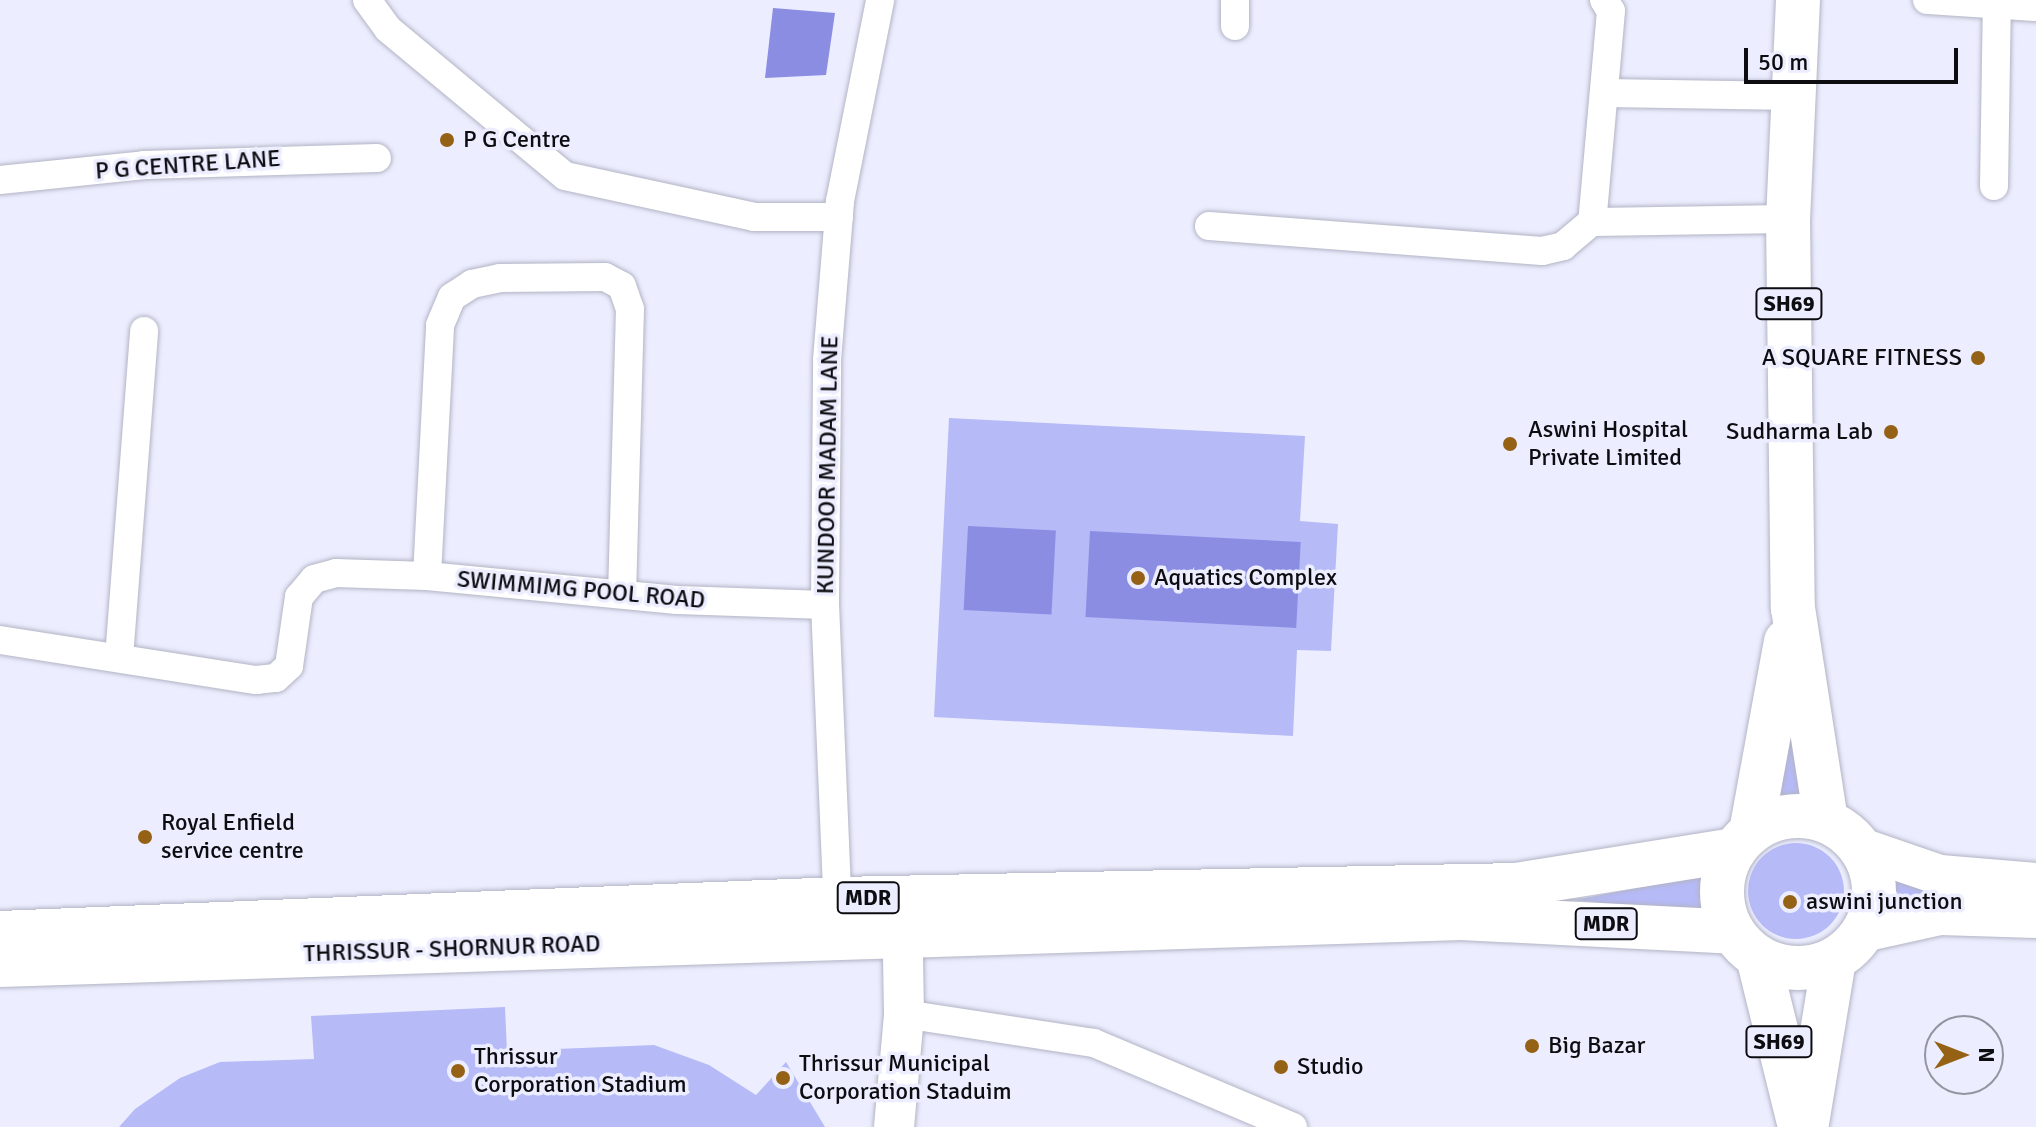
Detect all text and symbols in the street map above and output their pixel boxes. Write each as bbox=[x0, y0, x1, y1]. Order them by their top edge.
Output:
scale bar bbox=[1748, 32, 1962, 82]
text: 50 m bbox=[1758, 47, 1808, 77]
place label: P G Centre bbox=[463, 126, 571, 154]
marker: P G Centre bbox=[438, 131, 456, 149]
street label: P G CENTRE LANE bbox=[94, 144, 282, 186]
road number: SH69 bbox=[1755, 286, 1823, 322]
street label: KUNDOOR MADAM LANE bbox=[811, 335, 845, 595]
place label: A SQUARE FITNESS bbox=[1762, 344, 1962, 372]
marker: A SQUARE FITNESS bbox=[1969, 349, 1987, 367]
place label: Aswini Hospital Private Limited bbox=[1528, 416, 1688, 472]
place label: Sudharma Lab bbox=[1726, 418, 1873, 446]
marker: Sudharma Lab bbox=[1880, 421, 1902, 443]
marker: Aswini Hospital Private Limited bbox=[1499, 433, 1521, 455]
place label: Aquatics Complex bbox=[1154, 564, 1337, 592]
street label: SWIMMIMG POOL ROAD bbox=[456, 565, 706, 615]
marker: Aquatics Complex bbox=[1129, 569, 1147, 587]
place label: Royal Enfield service centre bbox=[161, 809, 304, 865]
marker: Royal Enfield service centre bbox=[136, 828, 154, 846]
road number: MDR bbox=[836, 880, 900, 916]
place label: aswini junction bbox=[1806, 888, 1963, 916]
marker: aswini junction bbox=[1781, 893, 1799, 911]
road number: MDR bbox=[1574, 906, 1638, 942]
street label: THRISSUR - SHORNUR ROAD bbox=[303, 929, 601, 969]
north arrow bbox=[1924, 1015, 2004, 1095]
road number: SH69 bbox=[1745, 1024, 1813, 1060]
place label: Big Bazar bbox=[1548, 1032, 1645, 1060]
marker: Big Bazar bbox=[1523, 1037, 1541, 1055]
place label: Thrissur Corporation Stadium bbox=[474, 1043, 687, 1099]
text: N bbox=[1973, 1047, 2000, 1063]
place label: Thrissur Municipal Corporation Staduim bbox=[799, 1050, 1012, 1106]
place label: Studio bbox=[1297, 1053, 1363, 1081]
marker: Studio bbox=[1272, 1058, 1290, 1076]
marker: Thrissur Corporation Stadium bbox=[449, 1062, 467, 1080]
marker: Thrissur Municipal Corporation Staduim bbox=[774, 1069, 792, 1087]

